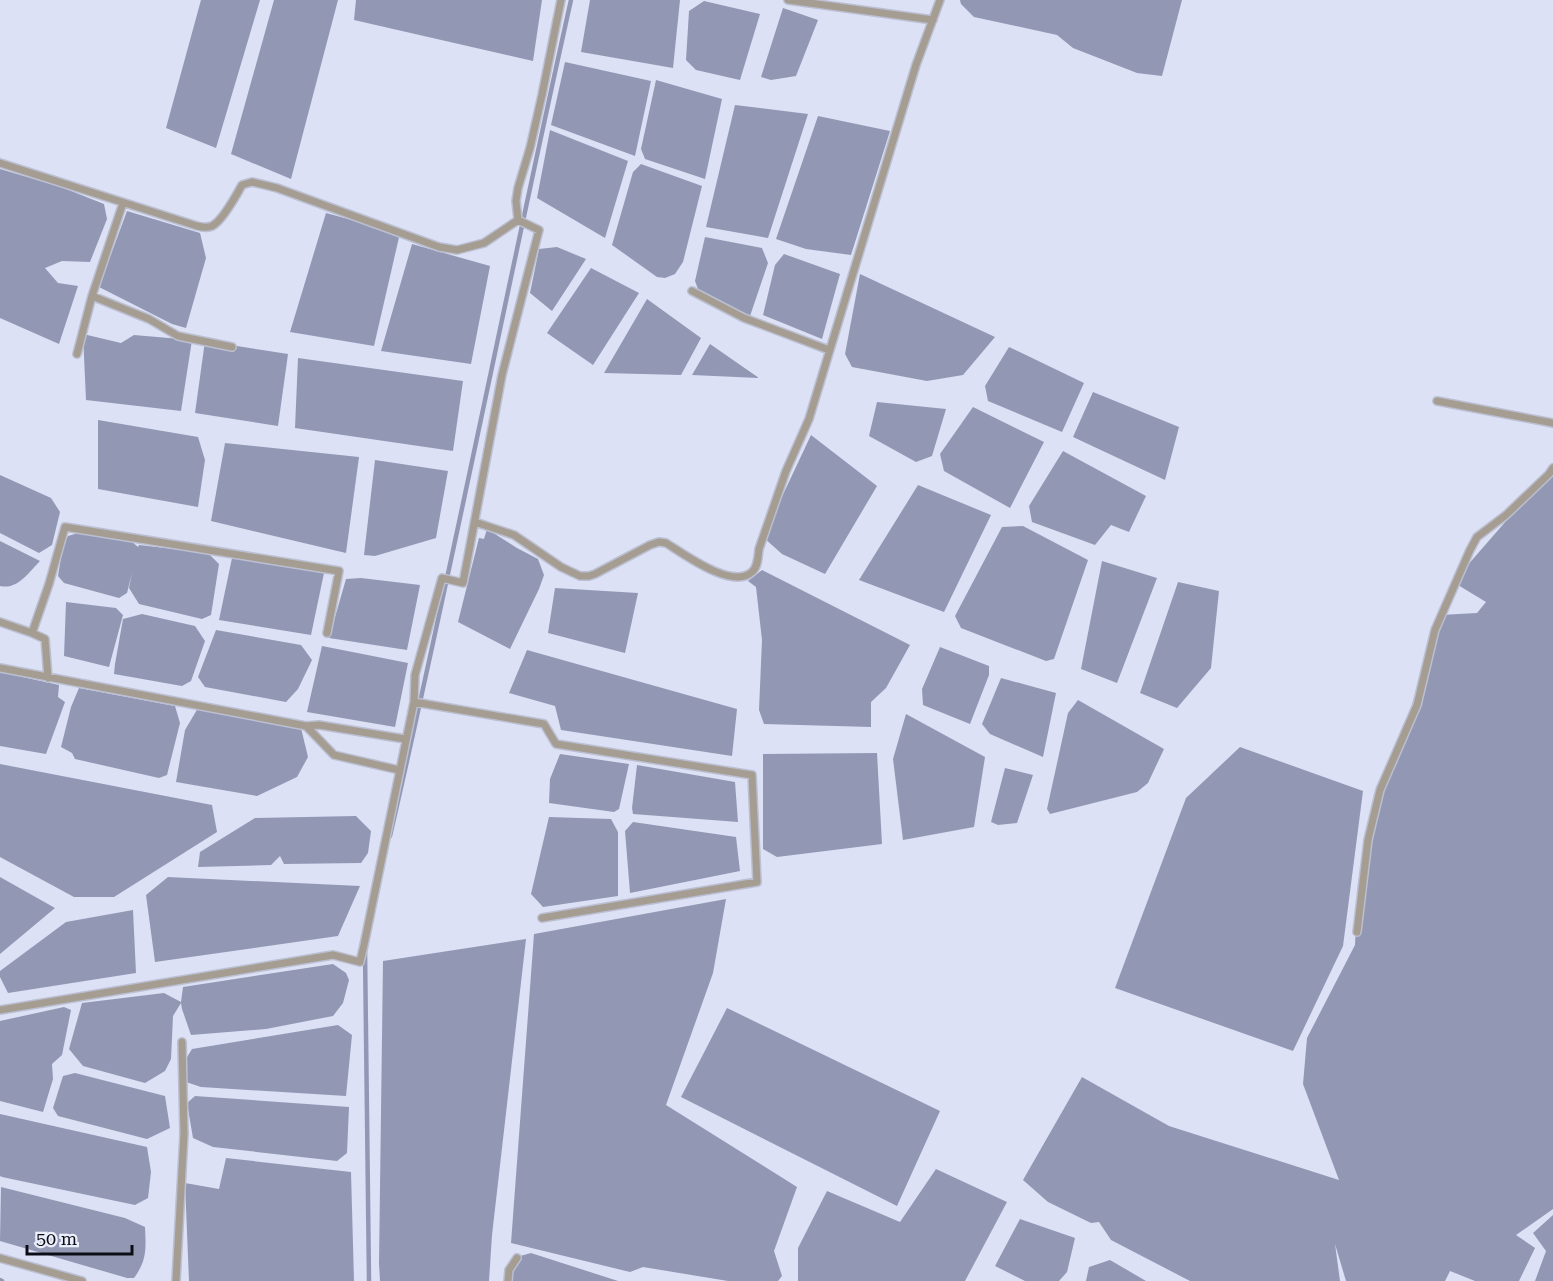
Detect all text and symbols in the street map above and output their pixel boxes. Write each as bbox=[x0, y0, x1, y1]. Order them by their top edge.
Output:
scale bar bbox=[27, 1218, 132, 1256]
text: 50 m bbox=[36, 1228, 77, 1249]

